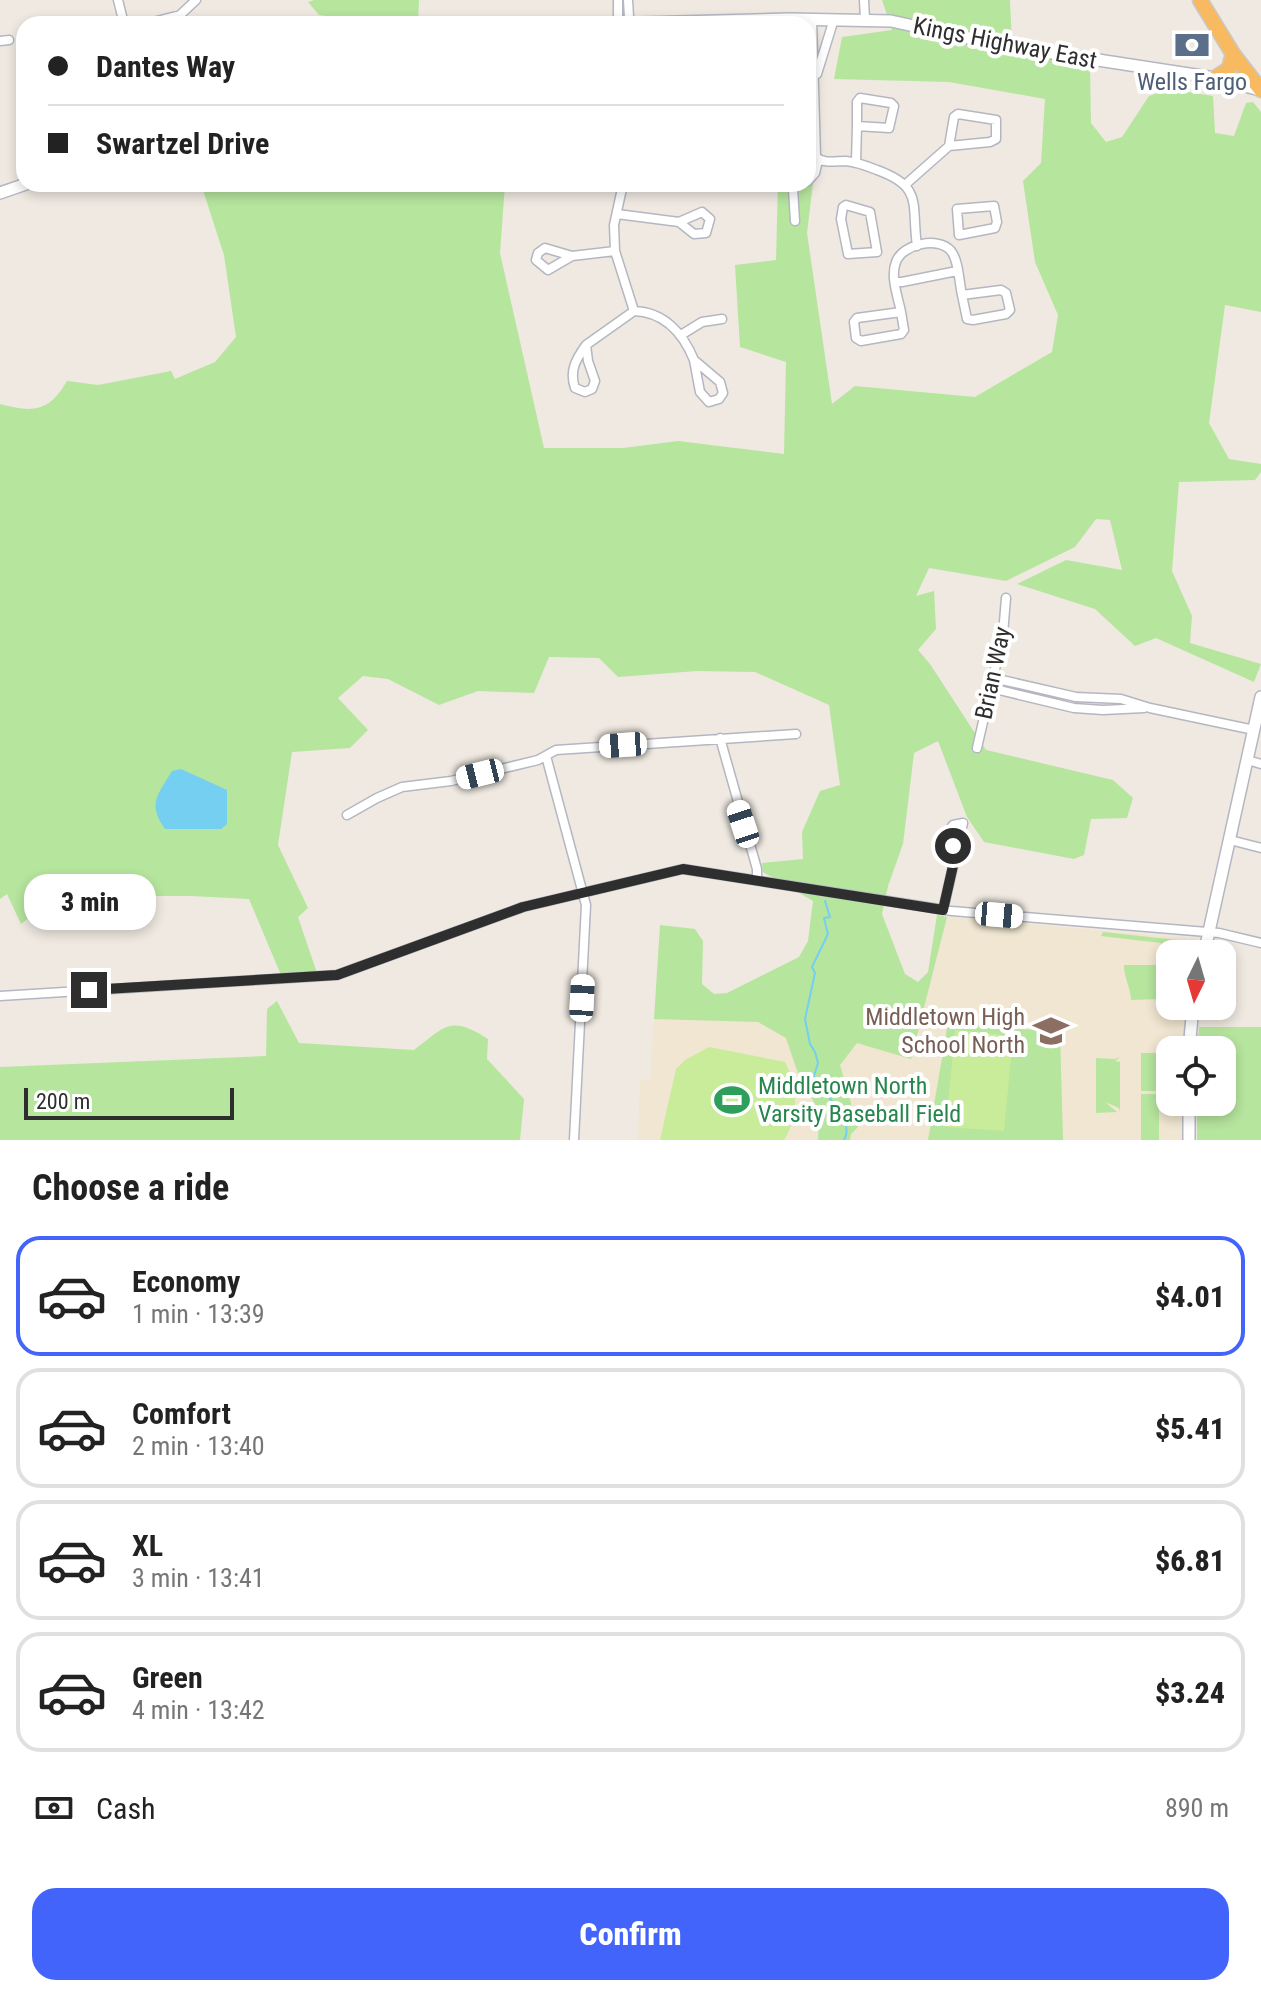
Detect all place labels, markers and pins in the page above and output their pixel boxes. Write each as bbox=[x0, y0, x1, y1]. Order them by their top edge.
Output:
bank icon: Wells Fargo bbox=[1173, 26, 1211, 64]
place label: Wells Fargo bbox=[1137, 68, 1247, 96]
place label: Middletown High School North bbox=[865, 1003, 1025, 1059]
school or university icon: Middletown High School North bbox=[1032, 1012, 1070, 1050]
place label: Middletown North Varsity Baseball Field bbox=[758, 1072, 961, 1128]
sports icon: Middletown North Varsity Baseball Field bbox=[713, 1081, 751, 1119]

